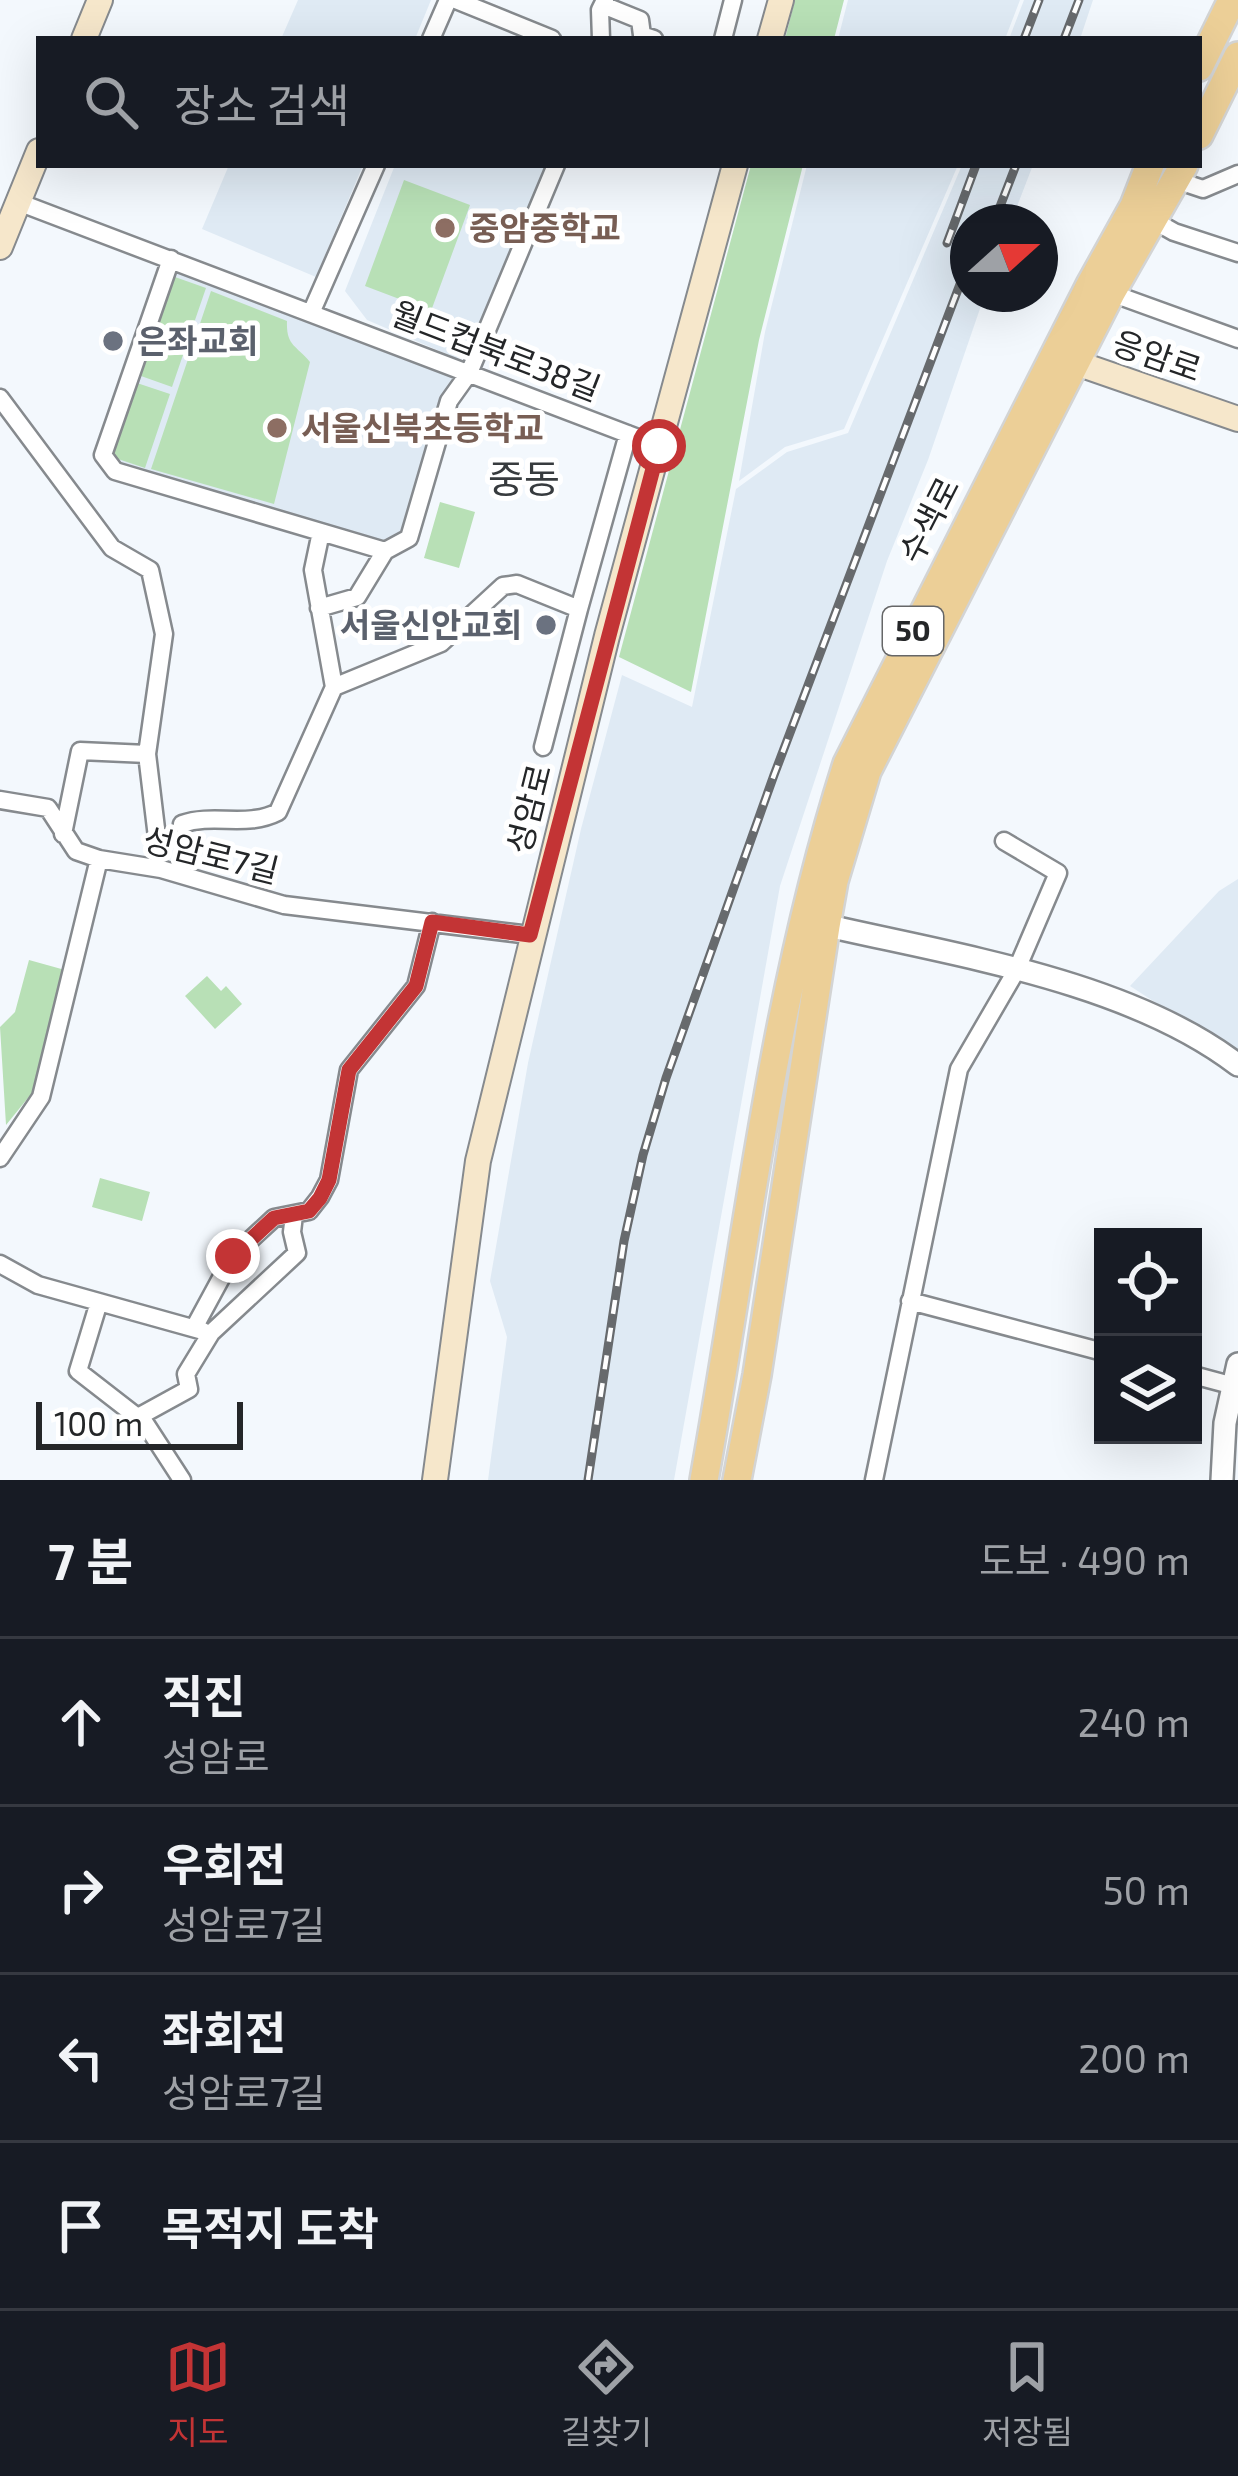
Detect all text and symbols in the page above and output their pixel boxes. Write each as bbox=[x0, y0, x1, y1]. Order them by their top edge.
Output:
search box bbox=[36, 36, 1202, 168]
icon: search bbox=[78, 69, 144, 135]
text: 장소 검색 bbox=[174, 77, 350, 131]
north arrow bbox=[950, 204, 1058, 312]
place label: 중암중학교 bbox=[469, 207, 621, 247]
marker: 중암중학교 bbox=[432, 215, 458, 241]
street label: 월드컵북로38길 bbox=[386, 292, 606, 408]
place label: 은좌교회 bbox=[137, 320, 258, 360]
street label: 응암로 bbox=[1108, 321, 1207, 389]
marker: 은좌교회 bbox=[100, 328, 126, 354]
place label: 서울신북초등학교 bbox=[301, 407, 544, 447]
marker: 서울신북초등학교 bbox=[264, 415, 290, 441]
route start bbox=[632, 419, 686, 473]
district label: 중동 bbox=[488, 454, 560, 501]
street label: 수색로 bbox=[890, 470, 967, 569]
place label: 서울신안교회 bbox=[340, 604, 522, 644]
road number: 50 bbox=[883, 607, 943, 655]
marker: 서울신안교회 bbox=[533, 612, 559, 638]
street label: 성암로 bbox=[498, 760, 558, 858]
street label: 성암로7길 bbox=[139, 818, 283, 890]
map controls bbox=[1094, 1228, 1202, 1444]
button: locate bbox=[1094, 1228, 1202, 1336]
route end bbox=[206, 1229, 260, 1283]
button: layers bbox=[1094, 1336, 1202, 1444]
scale bar bbox=[36, 1396, 243, 1449]
text: 100 m bbox=[54, 1403, 143, 1443]
text: 7 분 bbox=[48, 1529, 133, 1590]
text: 도보 · 490 m bbox=[979, 1536, 1190, 1583]
text: 직진 bbox=[162, 1668, 245, 1722]
icon: ahead bbox=[48, 1689, 114, 1755]
text: 240 m bbox=[1078, 1698, 1190, 1745]
text: 성암로 bbox=[162, 1732, 270, 1779]
text: 우회전 bbox=[162, 1836, 286, 1890]
icon: right bbox=[48, 1857, 114, 1923]
text: 50 m bbox=[1103, 1866, 1190, 1913]
text: 성암로7길 bbox=[162, 1900, 326, 1947]
text: 좌회전 bbox=[162, 2004, 286, 2058]
icon: left bbox=[48, 2025, 114, 2091]
text: 200 m bbox=[1078, 2034, 1190, 2081]
text: 성암로7길 bbox=[162, 2068, 326, 2115]
icon: arrive bbox=[48, 2193, 114, 2259]
text: 목적지 도착 bbox=[162, 2200, 379, 2254]
tab: 지도 bbox=[165, 2334, 231, 2454]
tab: 길찾기 bbox=[561, 2334, 652, 2454]
tab: 저장됨 bbox=[982, 2334, 1073, 2454]

